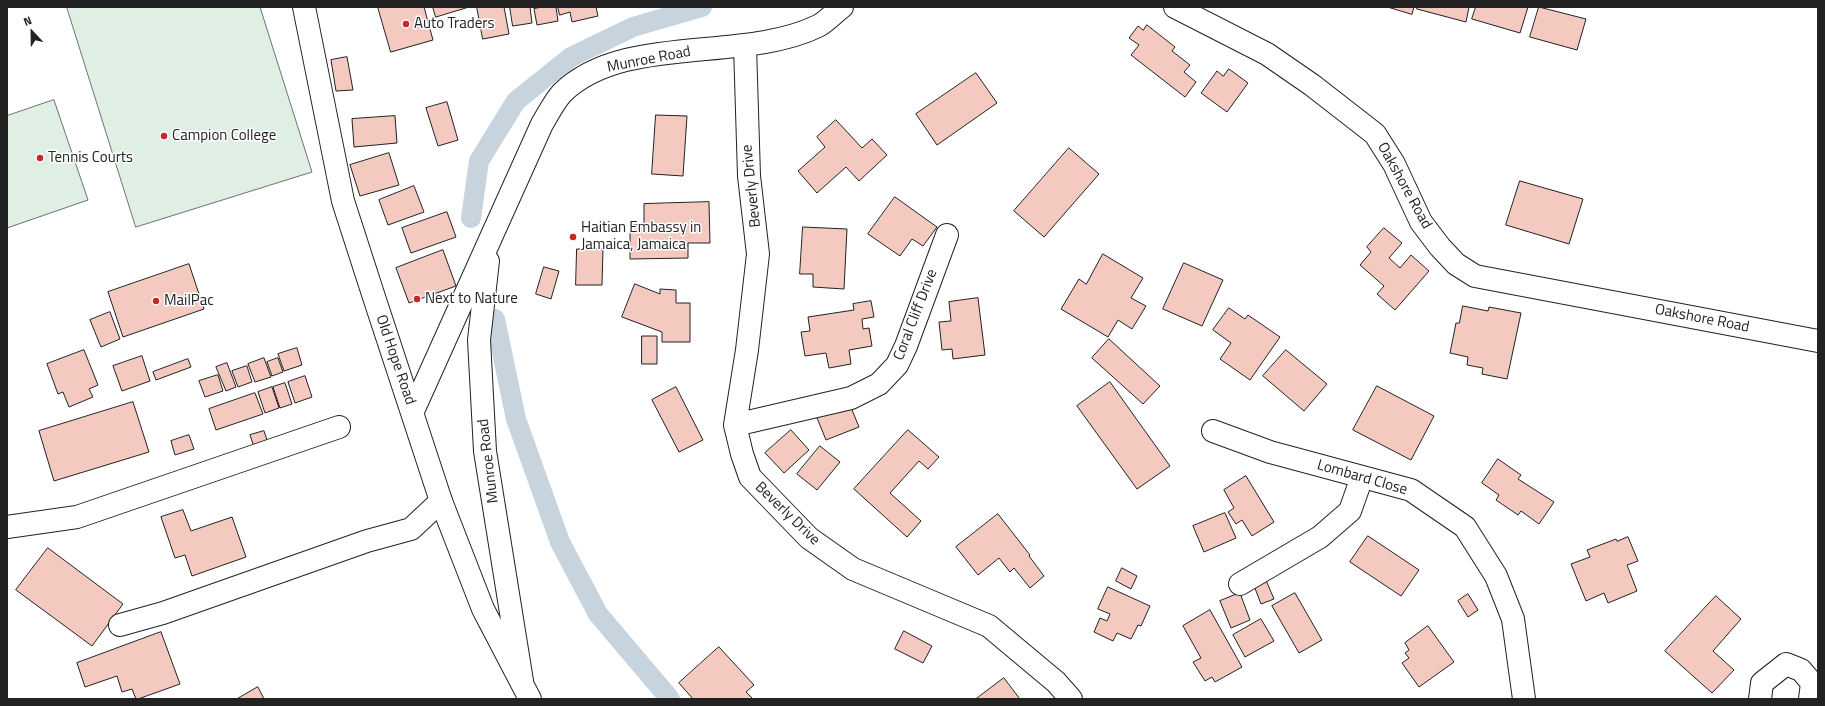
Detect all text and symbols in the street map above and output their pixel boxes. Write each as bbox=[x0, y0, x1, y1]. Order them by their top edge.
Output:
north arrow bbox=[12, 12, 52, 52]
text: N bbox=[21, 12, 34, 30]
place label: Auto Traders bbox=[414, 15, 494, 33]
marker: Auto Traders bbox=[401, 19, 411, 29]
street label: Munroe Road bbox=[606, 43, 692, 77]
place label: Campion College bbox=[172, 127, 276, 145]
marker: Campion College bbox=[159, 131, 169, 141]
street label: Oakshore Road bbox=[1373, 140, 1435, 232]
street label: Beverly Drive bbox=[739, 144, 765, 228]
place label: Tennis Courts bbox=[48, 149, 133, 167]
marker: Tennis Courts bbox=[35, 153, 45, 163]
place label: Haitian Embassy in Jamaica, Jamaica bbox=[581, 219, 701, 254]
marker: Haitian Embassy in Jamaica, Jamaica bbox=[568, 232, 578, 242]
street label: Coral Cliff Drive bbox=[890, 267, 942, 363]
place label: Next to Nature bbox=[425, 290, 518, 308]
place label: MailPac bbox=[164, 292, 214, 310]
marker: Next to Nature bbox=[412, 294, 422, 304]
marker: MailPac bbox=[151, 296, 161, 306]
street label: Oakshore Road bbox=[1653, 301, 1751, 337]
street label: Old Hope Road bbox=[371, 313, 419, 407]
street label: Munroe Road bbox=[475, 418, 503, 504]
street label: Lombard Close bbox=[1315, 456, 1409, 500]
street label: Beverly Drive bbox=[751, 479, 823, 549]

